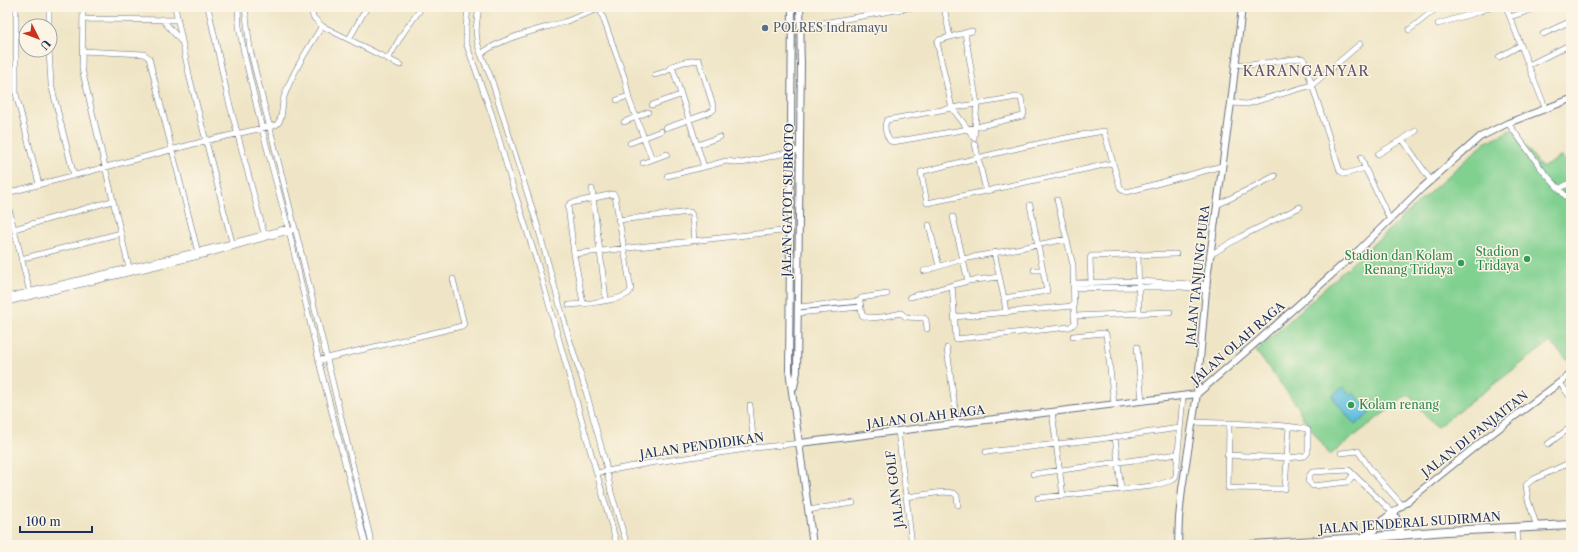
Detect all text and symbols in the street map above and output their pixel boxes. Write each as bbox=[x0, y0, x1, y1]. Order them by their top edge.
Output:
north arrow bbox=[18, 18, 58, 58]
place label: POLRES Indramayu bbox=[773, 20, 889, 35]
marker: POLRES Indramayu bbox=[760, 23, 770, 33]
text: U bbox=[37, 37, 54, 53]
district label: KARANGANYAR bbox=[1243, 62, 1369, 80]
street label: JALAN GATOT SUBROTO bbox=[779, 123, 796, 279]
street label: JALAN TANJUNG PURA bbox=[1182, 203, 1212, 348]
place label: Stadion Tridaya bbox=[1475, 244, 1520, 273]
place label: Stadion dan Kolam Renang Tridaya bbox=[1345, 248, 1454, 277]
marker: Stadion Tridaya bbox=[1522, 254, 1532, 264]
marker: Stadion dan Kolam Renang Tridaya bbox=[1456, 258, 1466, 268]
street label: JALAN OLAH RAGA bbox=[1186, 297, 1288, 389]
street label: JALAN DI PANJAITAN bbox=[1417, 387, 1531, 481]
place label: Kolam renang bbox=[1359, 397, 1440, 412]
marker: Kolam renang bbox=[1346, 400, 1356, 410]
street label: JALAN OLAH RAGA bbox=[864, 402, 987, 431]
street label: JALAN PENDIDIKAN bbox=[637, 429, 765, 462]
street label: JALAN GOLF bbox=[882, 449, 907, 531]
scale bar bbox=[20, 508, 92, 534]
street label: JALAN JENDERAL SUDIRMAN bbox=[1317, 509, 1501, 536]
text: 100 m bbox=[26, 514, 61, 529]

